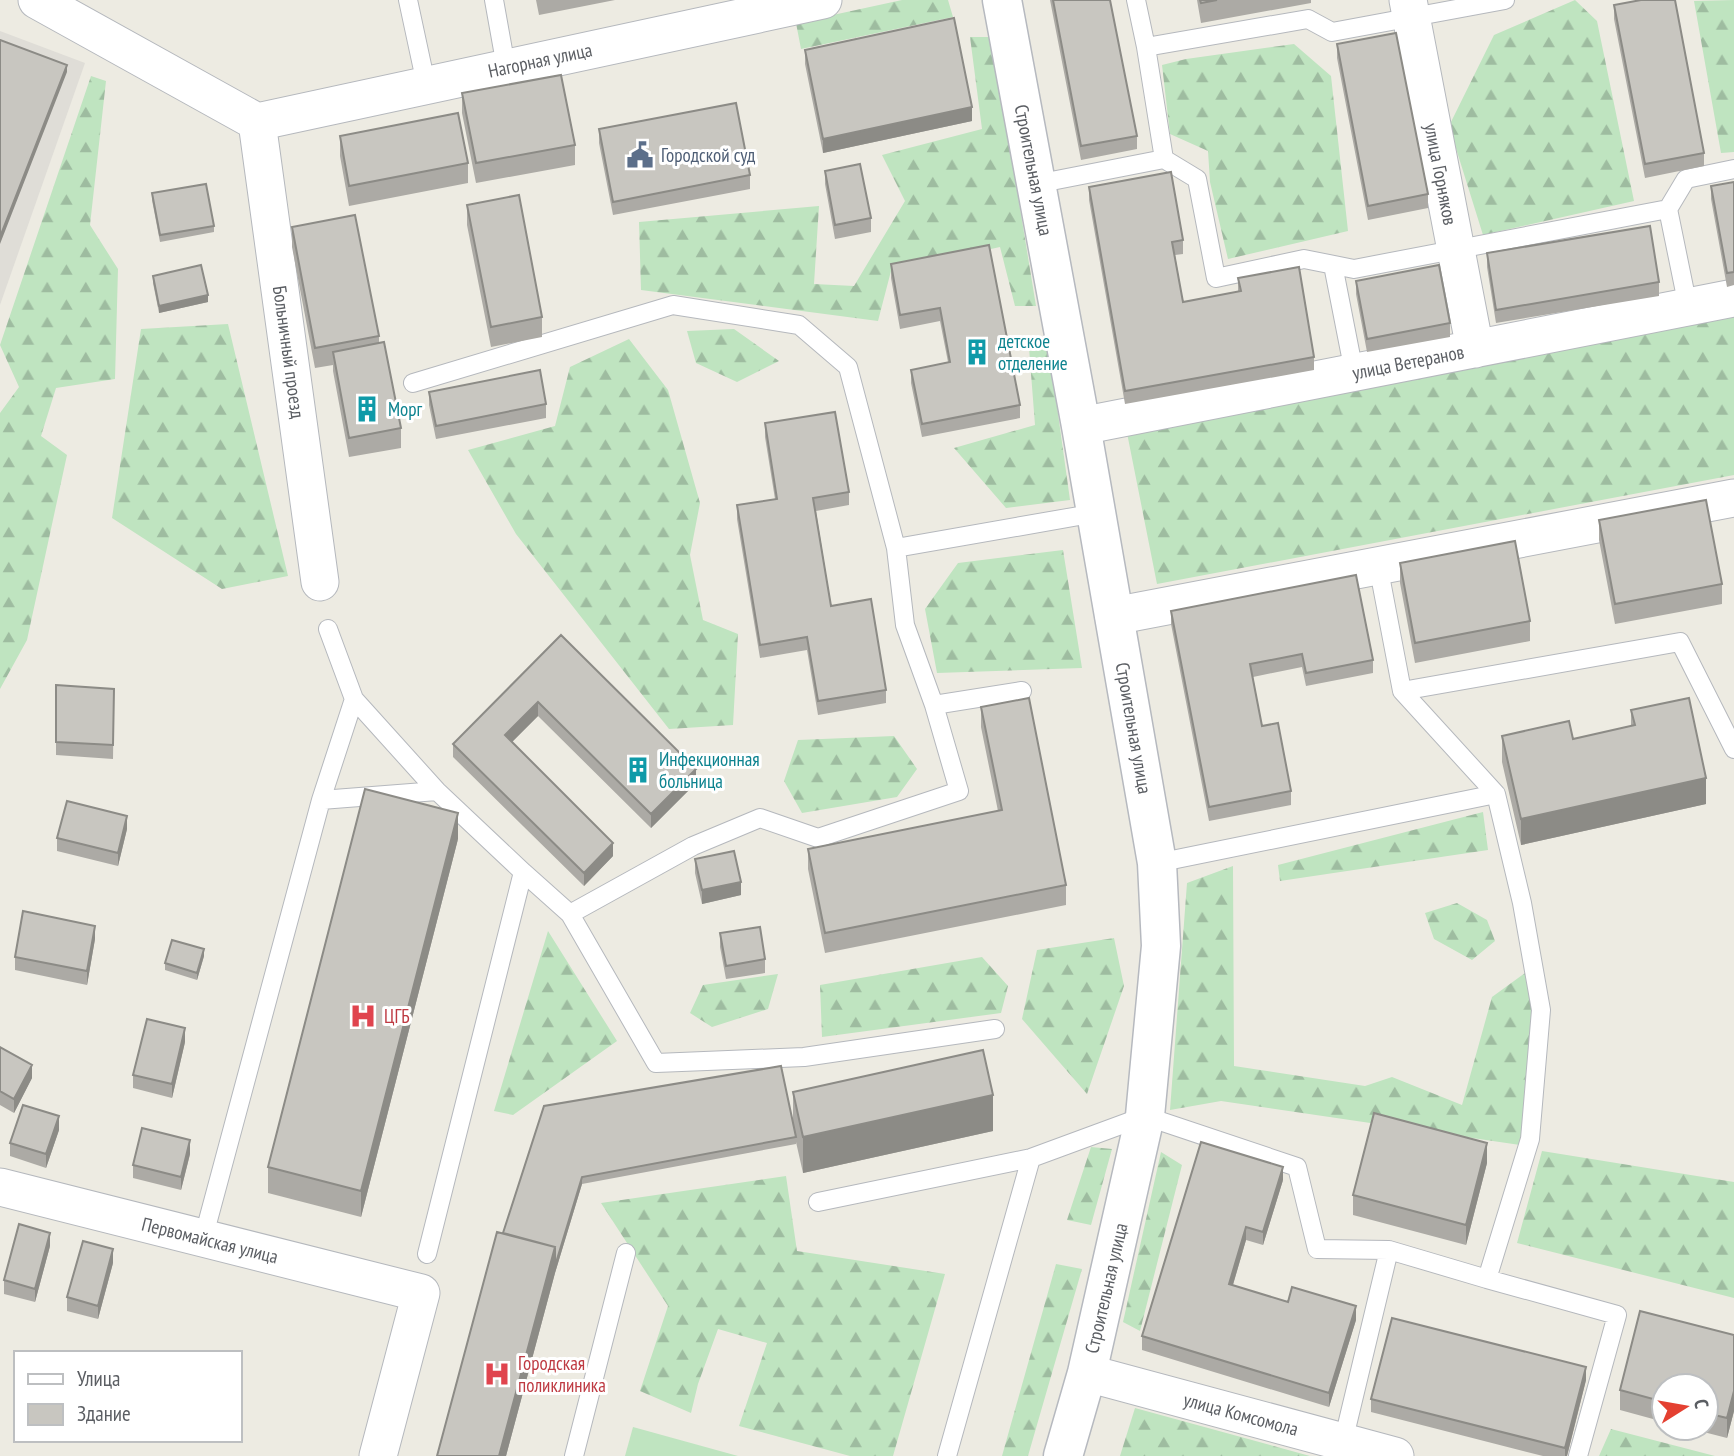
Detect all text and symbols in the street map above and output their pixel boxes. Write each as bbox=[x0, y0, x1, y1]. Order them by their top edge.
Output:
street label: Нагорная улица bbox=[486, 37, 594, 83]
street label: Строительная улица bbox=[1010, 102, 1058, 238]
street label: улица Горняков bbox=[1419, 121, 1463, 227]
public building icon: Городской суд bbox=[625, 140, 655, 170]
place label: Городской суд bbox=[661, 143, 756, 167]
street label: Больничный проезд bbox=[268, 284, 310, 421]
place label: детское отделение bbox=[998, 329, 1068, 375]
building icon: детское отделение bbox=[962, 337, 992, 367]
street label: улица Ветеранов bbox=[1350, 339, 1466, 385]
building icon: Морг bbox=[352, 394, 382, 424]
place label: Морг bbox=[388, 397, 423, 421]
street label: Строительная улица bbox=[1111, 660, 1157, 796]
place label: Инфекционная больница bbox=[659, 747, 760, 793]
building icon: Инфекционная больница bbox=[623, 755, 653, 785]
hospital icon: ЦГБ bbox=[348, 1001, 378, 1031]
place label: ЦГБ bbox=[384, 1004, 410, 1028]
street label: Первомайская улица bbox=[139, 1211, 281, 1269]
street label: Строительная улица bbox=[1079, 1220, 1133, 1356]
legend bbox=[14, 1351, 242, 1442]
place label: Городская поликлиника bbox=[518, 1351, 606, 1397]
hospital icon: Городская поликлиника bbox=[482, 1359, 512, 1389]
text: Улица bbox=[77, 1365, 120, 1392]
north arrow bbox=[1650, 1372, 1720, 1442]
street label: улица Комсомола bbox=[1181, 1387, 1301, 1441]
text: С bbox=[1689, 1397, 1714, 1411]
text: Здание bbox=[77, 1400, 131, 1427]

